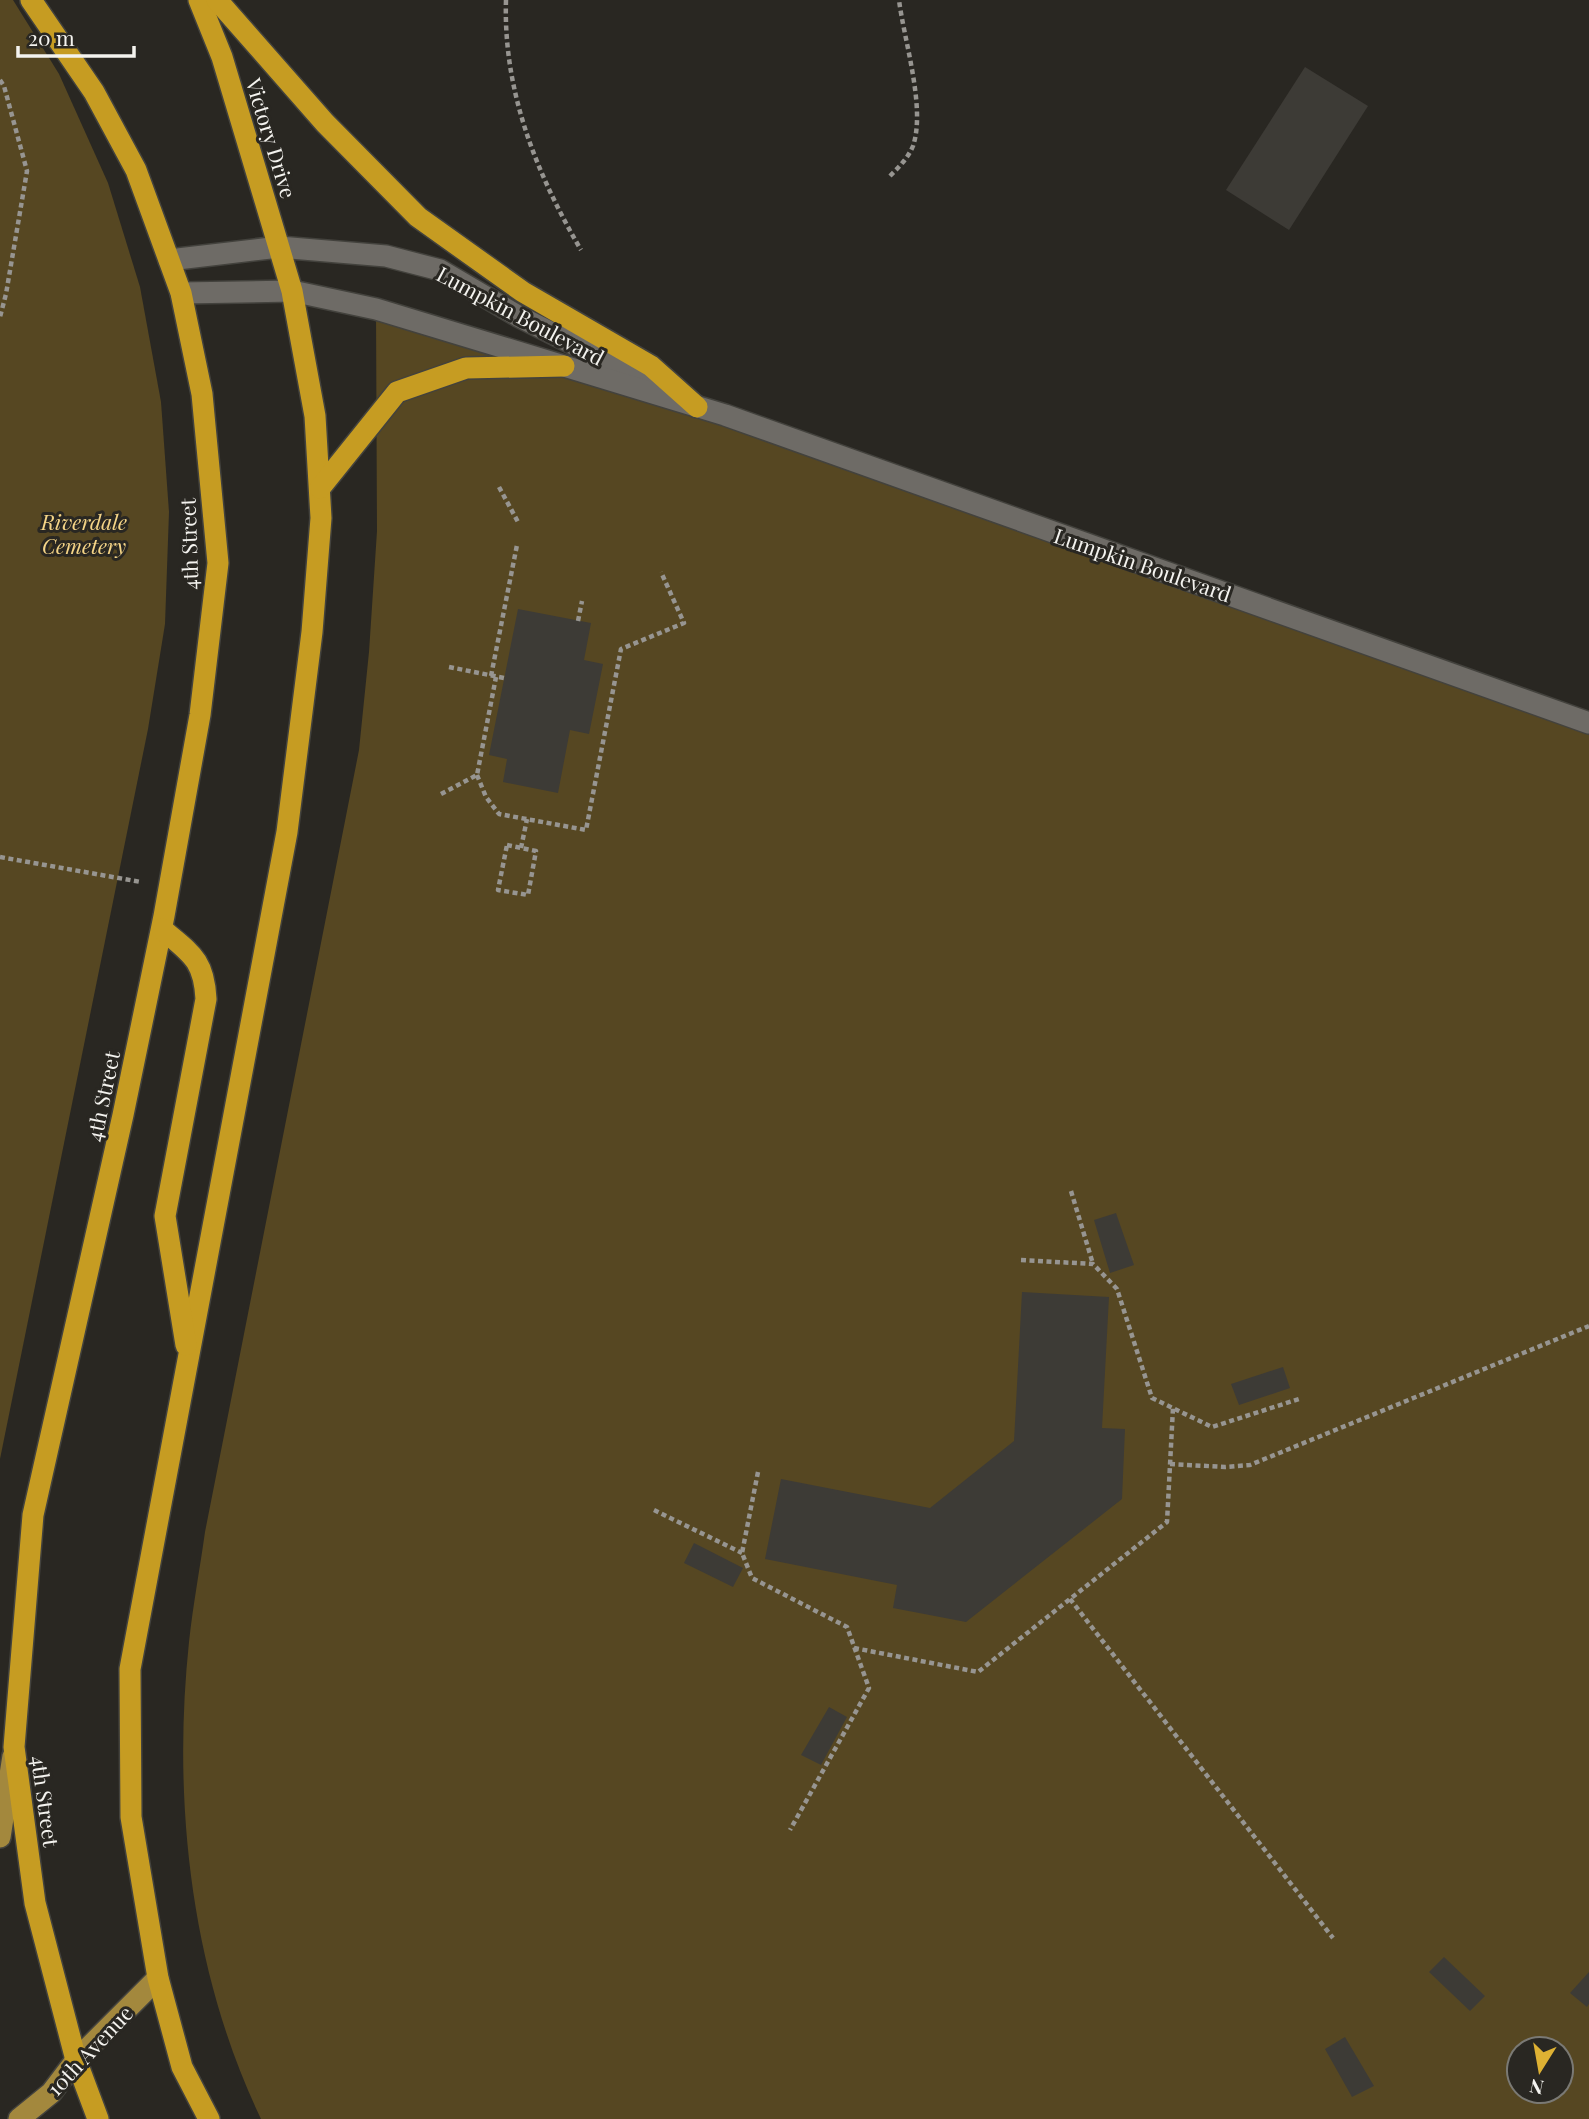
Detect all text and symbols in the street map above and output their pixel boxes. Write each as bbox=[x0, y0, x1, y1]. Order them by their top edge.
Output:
scale bar bbox=[18, 14, 133, 58]
text: 20 m bbox=[28, 23, 75, 51]
street label: Victory Drive bbox=[240, 74, 304, 201]
street label: Lumpkin Boulevard bbox=[432, 259, 610, 371]
street label: 4th Street bbox=[172, 497, 204, 590]
park label: Riverdale Cemetery bbox=[40, 507, 127, 559]
street label: Lumpkin Boulevard bbox=[1051, 521, 1235, 607]
street label: 4th Street bbox=[79, 1048, 125, 1144]
street label: 4th Street bbox=[26, 1754, 66, 1849]
street label: 10th Avenue bbox=[40, 1999, 138, 2101]
north arrow bbox=[1505, 2035, 1575, 2105]
text: N bbox=[1527, 2074, 1546, 2102]

